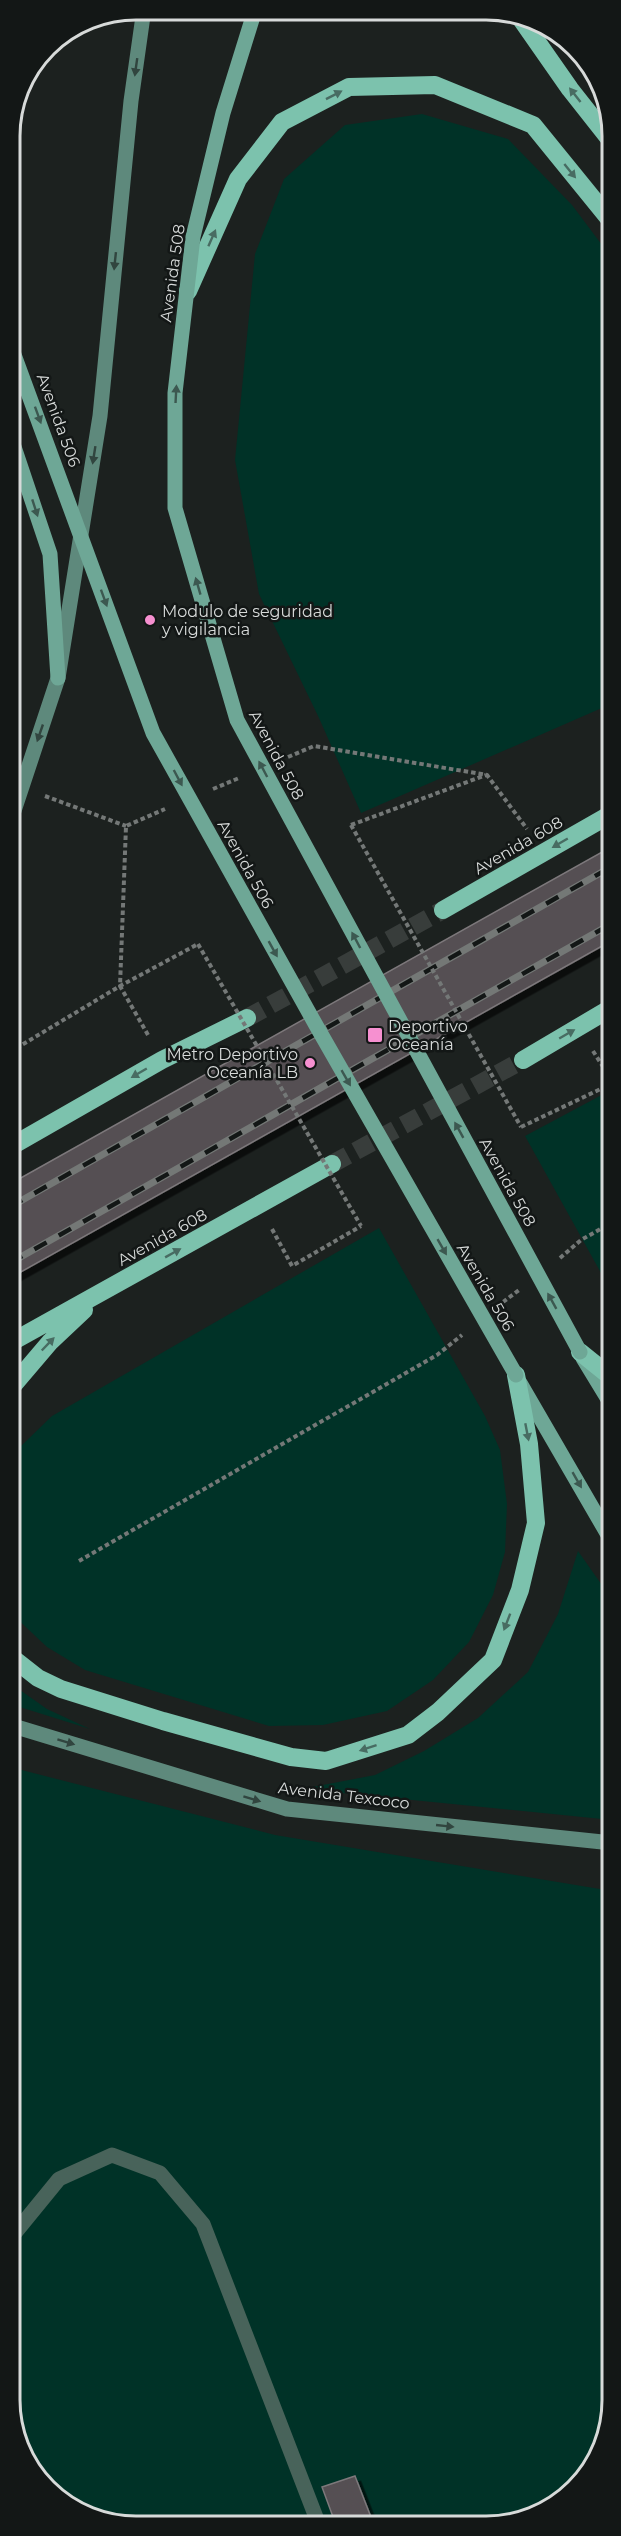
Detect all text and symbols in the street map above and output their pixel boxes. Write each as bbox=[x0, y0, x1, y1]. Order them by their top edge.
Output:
one-way arrow bbox=[131, 58, 140, 77]
one-way arrow bbox=[569, 88, 581, 103]
one-way arrow bbox=[326, 90, 343, 100]
one-way arrow bbox=[563, 163, 576, 178]
street label: Avenida 508 bbox=[156, 223, 189, 323]
one-way arrow bbox=[207, 229, 216, 246]
one-way arrow bbox=[110, 251, 120, 270]
street label: Avenida 506 bbox=[33, 371, 84, 470]
one-way arrow bbox=[171, 385, 180, 404]
one-way arrow bbox=[34, 406, 43, 424]
one-way arrow bbox=[89, 445, 98, 464]
one-way arrow bbox=[31, 499, 40, 517]
one-way arrow bbox=[193, 577, 202, 595]
one-way arrow bbox=[100, 589, 110, 607]
place label: Modulo de seguridad y vigilancia bbox=[161, 602, 333, 639]
marker: Modulo de seguridad y vigilancia bbox=[143, 613, 157, 627]
street label: Avenida 508 bbox=[245, 707, 308, 803]
one-way arrow bbox=[34, 724, 44, 742]
one-way arrow bbox=[258, 760, 268, 777]
one-way arrow bbox=[173, 770, 183, 787]
street label: Avenida 608 bbox=[471, 812, 566, 878]
street label: Avenida 506 bbox=[213, 817, 278, 912]
one-way arrow bbox=[551, 838, 568, 848]
one-way arrow bbox=[351, 931, 361, 948]
one-way arrow bbox=[268, 941, 278, 958]
place label: Deportivo Oceanía bbox=[388, 1017, 468, 1054]
marker: Deportivo Oceanía bbox=[366, 1026, 384, 1044]
one-way arrow bbox=[559, 1028, 575, 1039]
place label: Metro Deportivo Oceanía LB bbox=[166, 1045, 298, 1082]
marker: Metro Deportivo Oceanía LB bbox=[303, 1056, 317, 1070]
one-way arrow bbox=[130, 1068, 147, 1078]
one-way arrow bbox=[340, 1069, 350, 1086]
one-way arrow bbox=[454, 1121, 464, 1138]
street label: Avenida 508 bbox=[475, 1135, 540, 1230]
street label: Avenida 608 bbox=[114, 1205, 210, 1270]
one-way arrow bbox=[437, 1239, 448, 1255]
street label: Avenida 506 bbox=[453, 1240, 518, 1335]
one-way arrow bbox=[165, 1248, 181, 1259]
one-way arrow bbox=[547, 1292, 557, 1309]
one-way arrow bbox=[40, 1338, 54, 1352]
one-way arrow bbox=[523, 1423, 532, 1442]
one-way arrow bbox=[571, 1472, 582, 1488]
one-way arrow bbox=[502, 1614, 512, 1632]
one-way arrow bbox=[57, 1738, 75, 1747]
one-way arrow bbox=[359, 1744, 377, 1753]
street label: Avenida Texcoco bbox=[277, 1778, 411, 1813]
one-way arrow bbox=[244, 1795, 262, 1804]
one-way arrow bbox=[436, 1821, 455, 1831]

